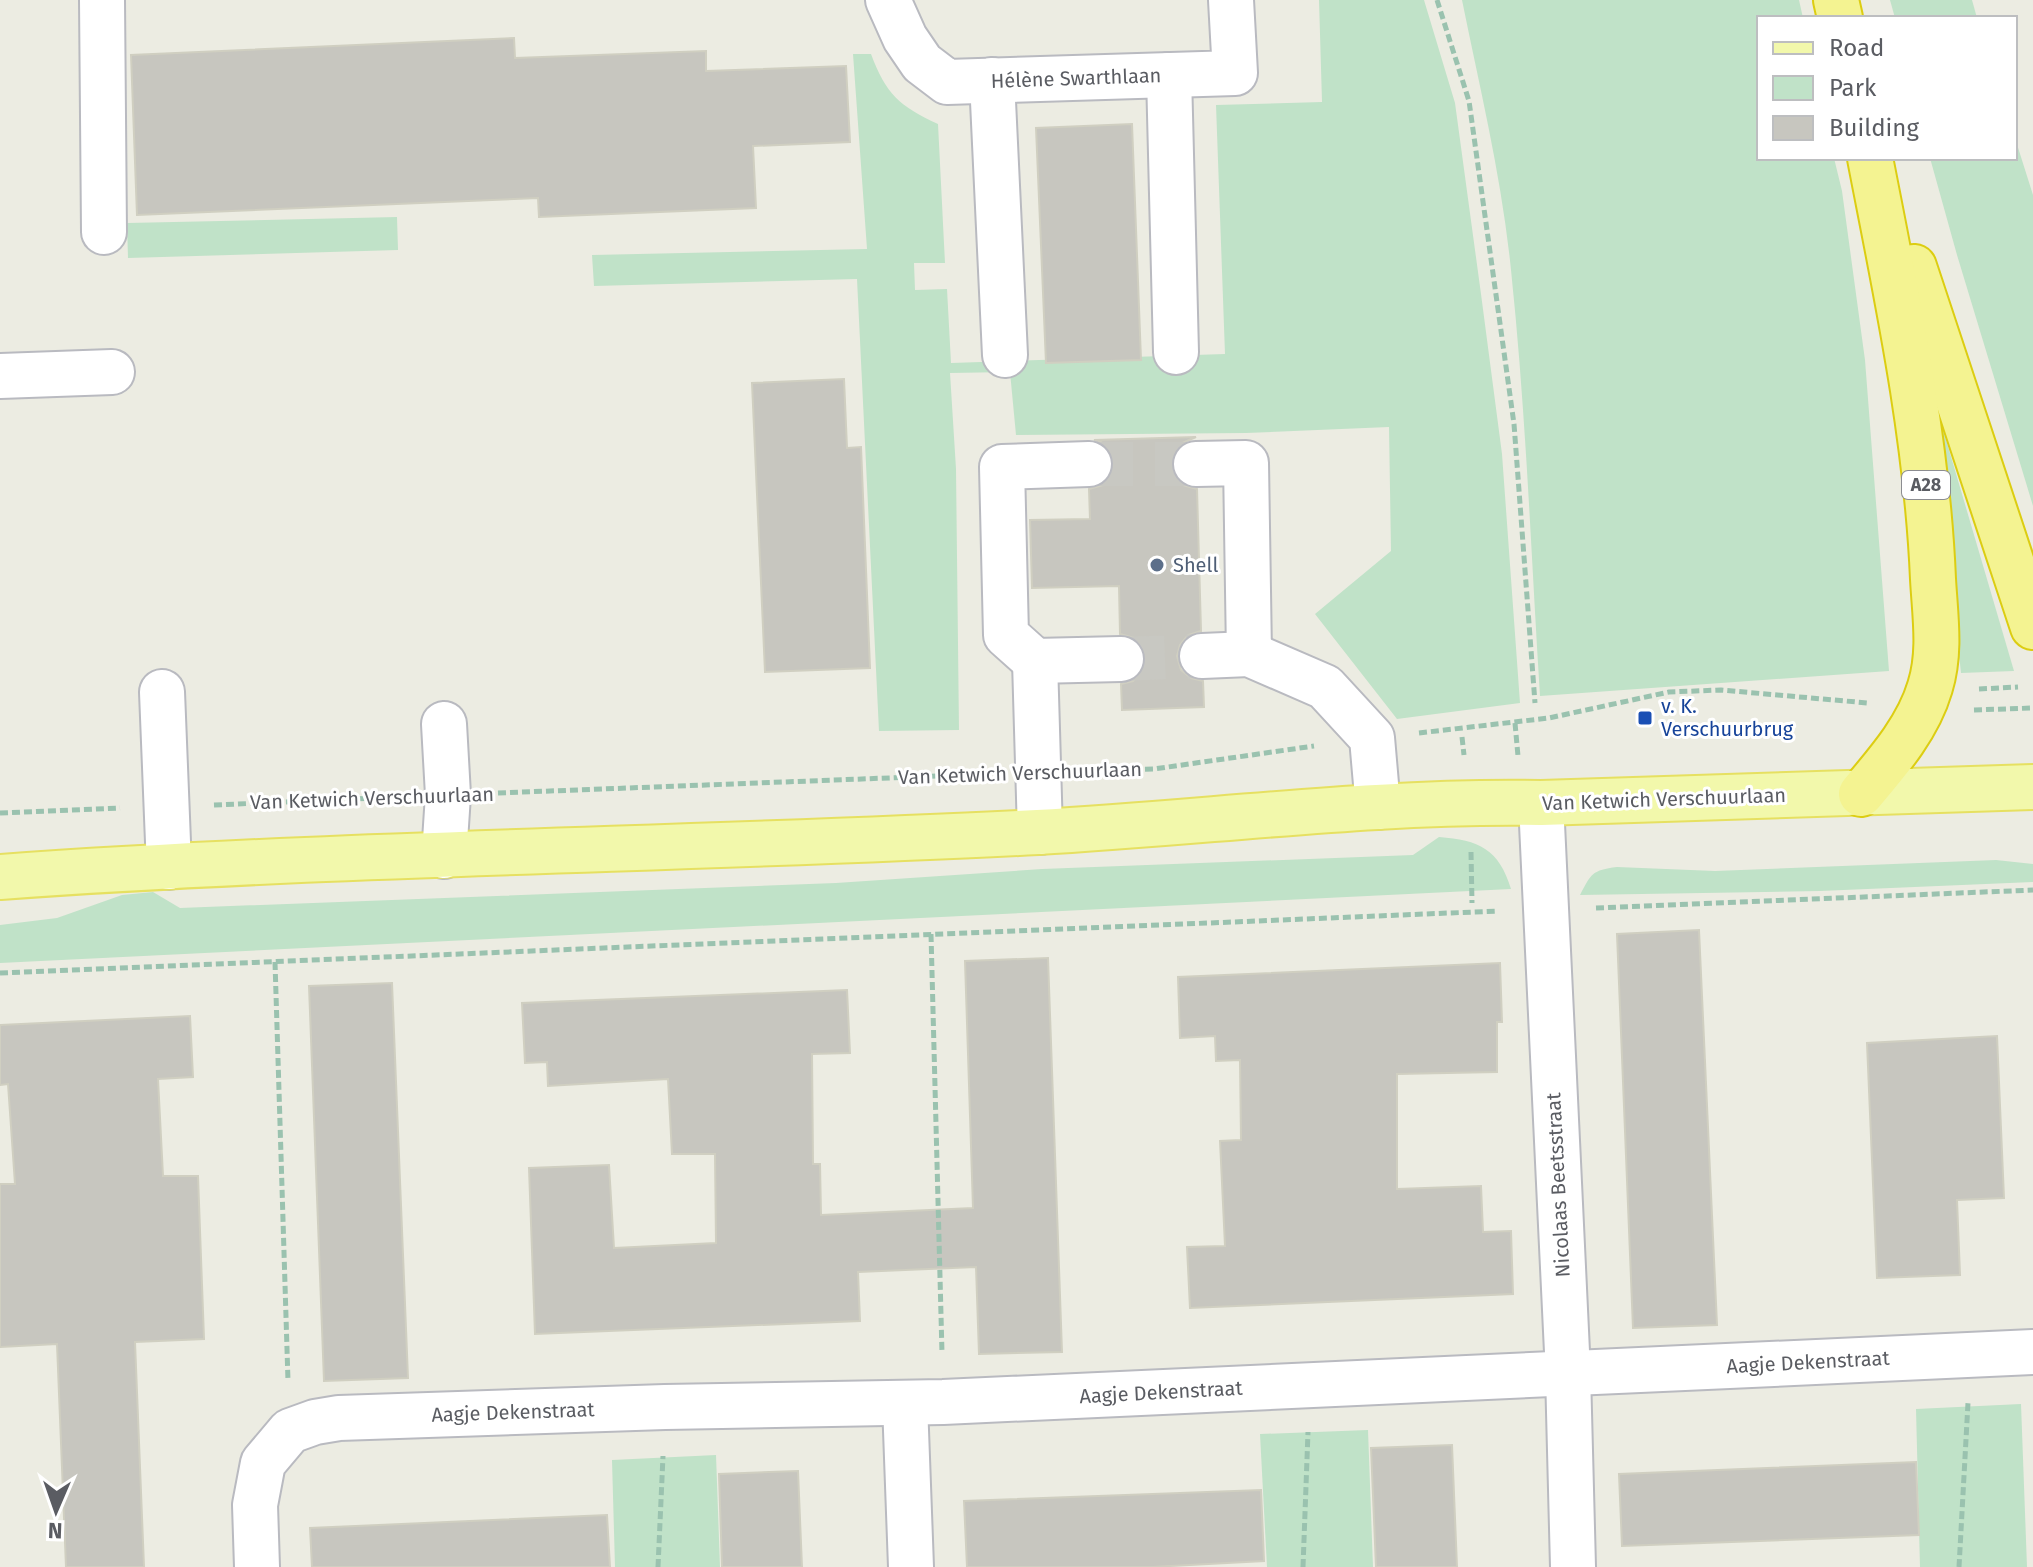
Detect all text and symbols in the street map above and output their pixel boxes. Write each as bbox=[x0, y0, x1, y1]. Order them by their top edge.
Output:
legend bbox=[1757, 16, 2017, 160]
text: Road bbox=[1829, 34, 1884, 62]
street label: Hélène Swarthlaan bbox=[990, 63, 1162, 93]
text: Park bbox=[1829, 74, 1877, 102]
text: Building bbox=[1829, 114, 1919, 142]
road number: A28 bbox=[1902, 471, 1950, 499]
place label: Shell bbox=[1173, 553, 1218, 577]
marker: Shell bbox=[1148, 556, 1166, 574]
place label: v. K. Verschuurbrug bbox=[1661, 694, 1794, 741]
marker: v. K. Verschuurbrug bbox=[1636, 709, 1654, 727]
street label: Van Ketwich Verschuurlaan bbox=[898, 757, 1142, 789]
street label: Van Ketwich Verschuurlaan bbox=[250, 782, 494, 814]
street label: Van Ketwich Verschuurlaan bbox=[1542, 783, 1786, 815]
street label: Nicolaas Beetsstraat bbox=[1541, 1091, 1575, 1278]
street label: Aagje Dekenstraat bbox=[1726, 1346, 1891, 1378]
street label: Aagje Dekenstraat bbox=[1079, 1376, 1244, 1408]
street label: Aagje Dekenstraat bbox=[431, 1397, 596, 1427]
north arrow bbox=[16, 1471, 96, 1551]
text: N bbox=[48, 1517, 63, 1544]

